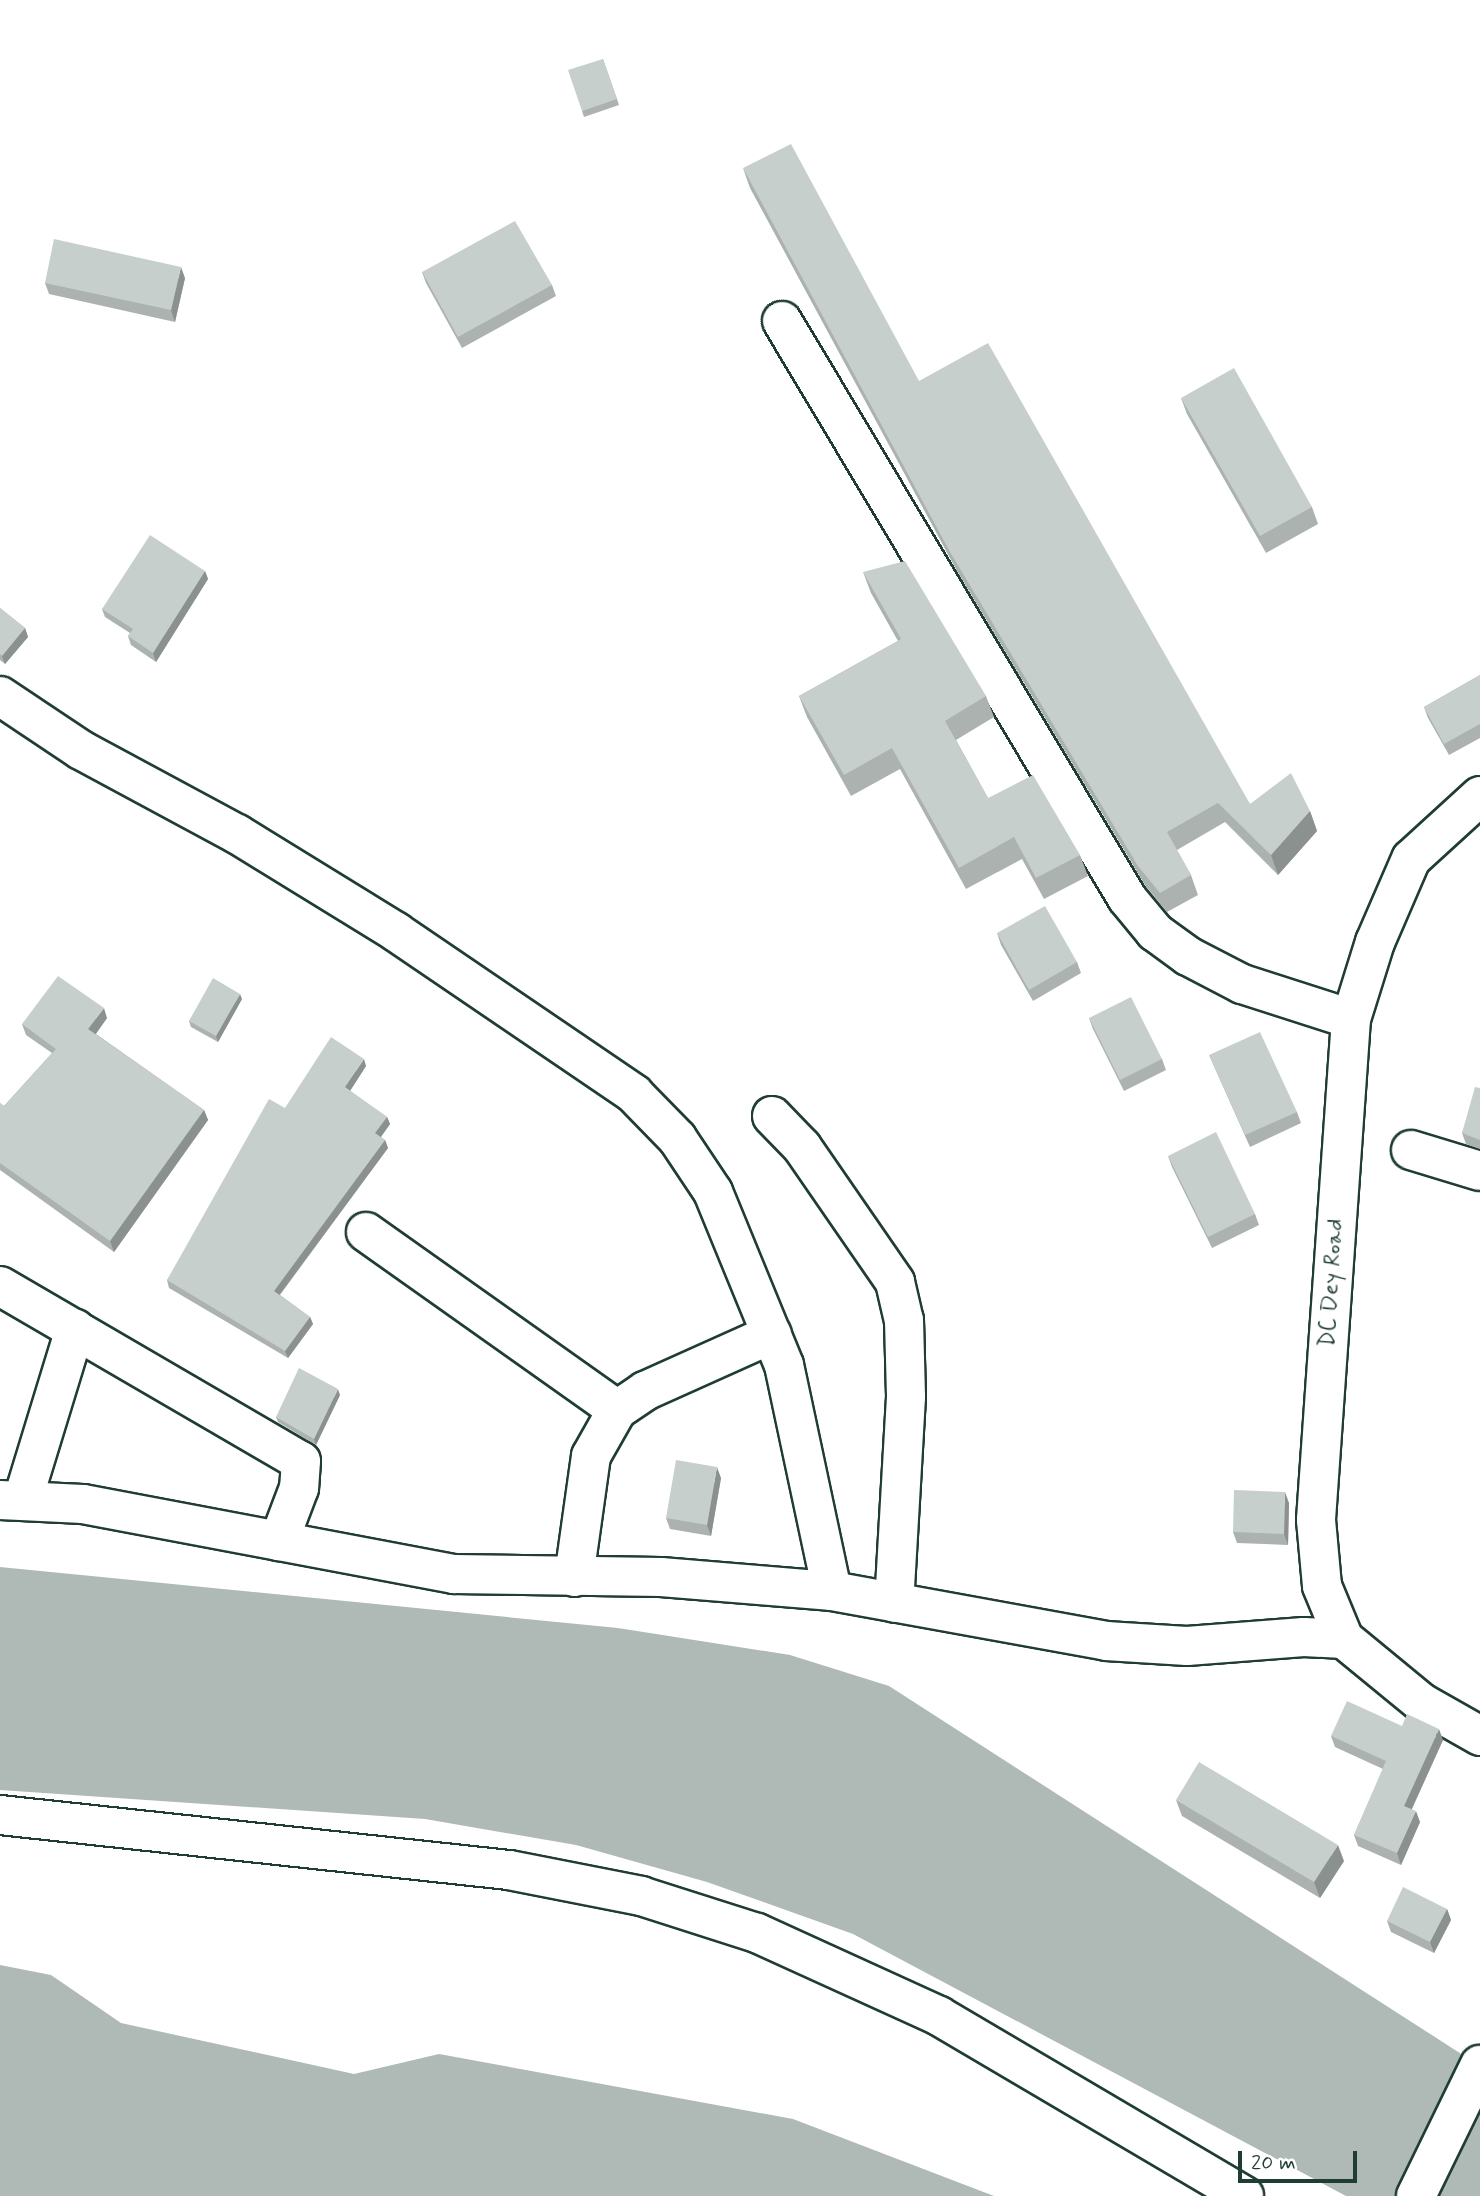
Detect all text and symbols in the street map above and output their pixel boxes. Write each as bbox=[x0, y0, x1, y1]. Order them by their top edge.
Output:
street label: DC Dey Road bbox=[1314, 1219, 1350, 1347]
scale bar bbox=[1242, 2136, 1361, 2180]
text: 20 m bbox=[1251, 2149, 1296, 2177]

